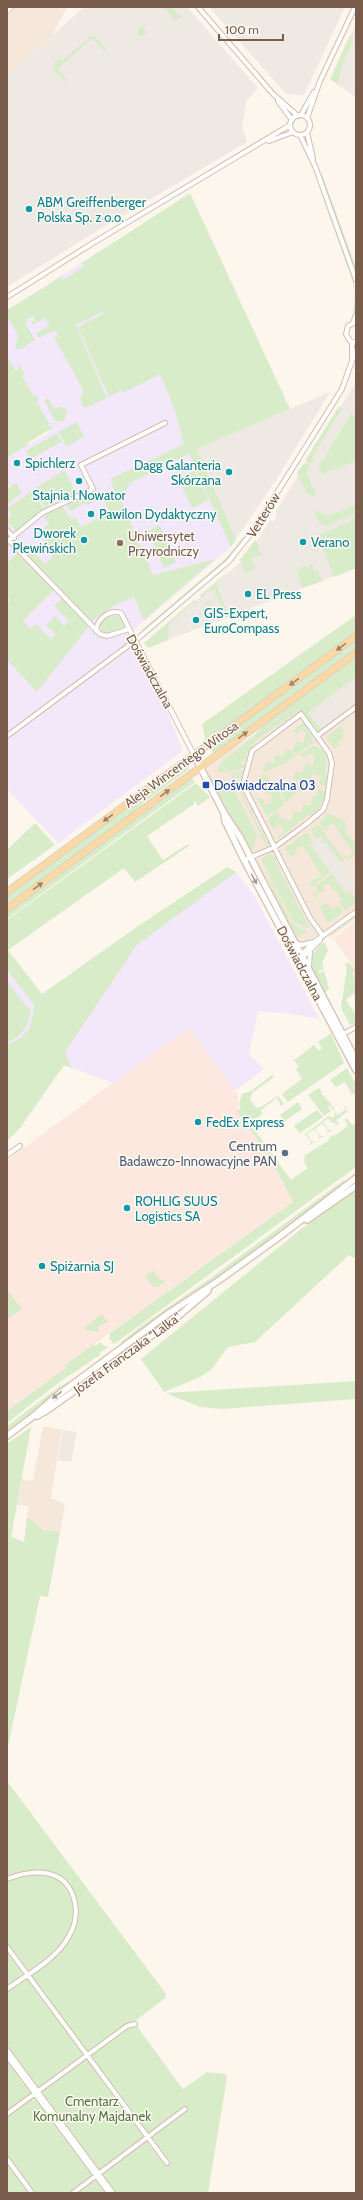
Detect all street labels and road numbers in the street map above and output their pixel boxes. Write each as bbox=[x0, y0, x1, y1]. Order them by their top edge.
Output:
street label: Vetterów bbox=[243, 489, 283, 540]
street label: Doświadczalna bbox=[123, 631, 177, 712]
street label: Aleja Wincentego Witosa bbox=[121, 717, 242, 812]
street label: Doświadczalna bbox=[274, 923, 327, 1004]
street label: Józefa Franczaka "Lalka" bbox=[69, 1309, 184, 1398]

